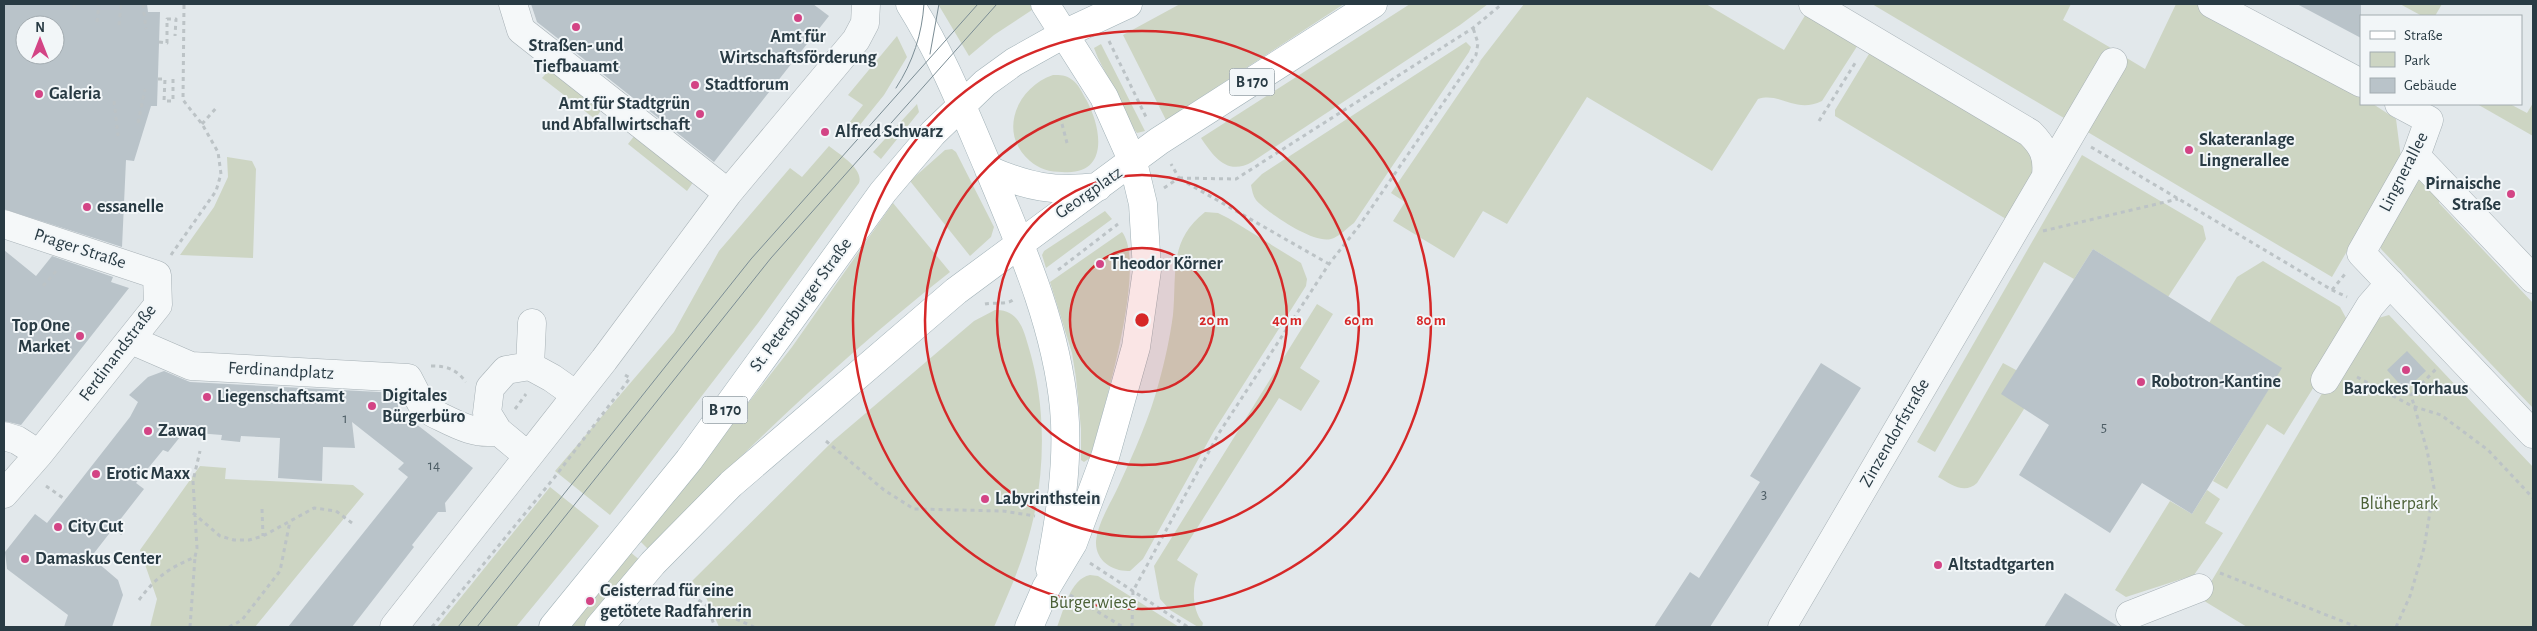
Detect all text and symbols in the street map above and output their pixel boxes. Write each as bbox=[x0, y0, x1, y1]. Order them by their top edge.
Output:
marker: Amt für Wirtschaftsförderung bbox=[792, 12, 804, 24]
north arrow bbox=[15, 15, 65, 65]
legend bbox=[2360, 15, 2522, 105]
text: N bbox=[35, 21, 45, 35]
marker: Straßen- und Tiefbauamt bbox=[570, 21, 582, 33]
place label: Amt für Wirtschaftsförderung bbox=[719, 28, 878, 67]
text: Straße bbox=[2404, 28, 2443, 43]
place label: Straßen- und Tiefbauamt bbox=[528, 37, 624, 76]
text: Park bbox=[2404, 53, 2430, 68]
road number: B 170 bbox=[1230, 68, 1274, 95]
place label: Stadtforum bbox=[705, 76, 789, 94]
text: Gebäude bbox=[2404, 78, 2457, 93]
marker: Stadtforum bbox=[689, 79, 701, 91]
place label: Galeria bbox=[49, 85, 101, 103]
marker: Galeria bbox=[33, 88, 45, 100]
place label: Amt für Stadtgrün und Abfallwirtschaft bbox=[542, 95, 690, 134]
marker: Amt für Stadtgrün und Abfallwirtschaft bbox=[694, 108, 706, 120]
place label: Alfred Schwarz bbox=[835, 123, 944, 141]
marker: Alfred Schwarz bbox=[819, 126, 831, 138]
street label: Lingnerallee bbox=[2376, 129, 2432, 215]
place label: Skateranlage Lingnerallee bbox=[2199, 131, 2295, 170]
marker: Skateranlage Lingnerallee bbox=[2183, 144, 2195, 156]
street label: Georgplatz bbox=[1052, 164, 1126, 222]
place label: Pirnaische Straße bbox=[2425, 175, 2501, 214]
marker: Pirnaische Straße bbox=[2505, 188, 2517, 200]
place label: essanelle bbox=[97, 198, 164, 216]
marker: essanelle bbox=[81, 201, 93, 213]
street label: Prager Straße bbox=[32, 226, 128, 272]
street label: St. Petersburger Straße bbox=[747, 235, 855, 375]
place label: Theodor Körner bbox=[1110, 255, 1224, 273]
marker: Theodor Körner bbox=[1094, 258, 1106, 270]
street label: Ferdinandstraße bbox=[76, 301, 160, 405]
centre of rings bbox=[1133, 311, 1151, 329]
text: 20 m bbox=[1199, 313, 1229, 328]
text: 40 m bbox=[1272, 313, 1302, 328]
text: 60 m bbox=[1344, 313, 1374, 328]
text: 80 m bbox=[1416, 313, 1446, 328]
place label: Top One Market bbox=[12, 317, 70, 356]
marker: Top One Market bbox=[74, 330, 86, 342]
street label: Ferdinandplatz bbox=[228, 359, 334, 383]
marker: Barockes Torhaus bbox=[2400, 364, 2412, 376]
place label: Robotron-Kantine bbox=[2151, 373, 2281, 391]
street label: Zinzendorfstraße bbox=[1857, 376, 1933, 490]
marker: Robotron-Kantine bbox=[2135, 376, 2147, 388]
place label: Barockes Torhaus bbox=[2343, 380, 2469, 398]
place label: Digitales Bürgerbüro bbox=[382, 387, 465, 426]
place label: Liegenschaftsamt bbox=[217, 388, 345, 406]
marker: Liegenschaftsamt bbox=[201, 391, 213, 403]
road number: B 170 bbox=[702, 396, 748, 424]
marker: Digitales Bürgerbüro bbox=[366, 400, 378, 412]
house number: 1 bbox=[342, 411, 348, 426]
house number: 5 bbox=[2101, 420, 2107, 435]
place label: Zawaq bbox=[158, 422, 207, 440]
marker: Zawaq bbox=[142, 425, 154, 437]
house number: 14 bbox=[428, 458, 440, 473]
place label: Erotic Maxx bbox=[106, 465, 191, 483]
marker: Erotic Maxx bbox=[90, 468, 102, 480]
house number: 3 bbox=[1761, 487, 1767, 502]
place label: Labyrinthstein bbox=[995, 490, 1100, 508]
marker: Labyrinthstein bbox=[979, 493, 991, 505]
park label: Blüherpark bbox=[2360, 495, 2439, 513]
place label: City Cut bbox=[68, 518, 123, 536]
marker: City Cut bbox=[52, 521, 64, 533]
place label: Damaskus Center bbox=[35, 550, 162, 568]
marker: Damaskus Center bbox=[19, 553, 31, 565]
place label: Altstadtgarten bbox=[1948, 556, 2054, 574]
marker: Altstadtgarten bbox=[1932, 559, 1944, 571]
place label: Geisterrad für eine getötete Radfahrerin bbox=[600, 582, 752, 621]
park label: Bürgerwiese bbox=[1049, 594, 1137, 612]
marker: Geisterrad für eine getötete Radfahrerin bbox=[584, 595, 596, 607]

